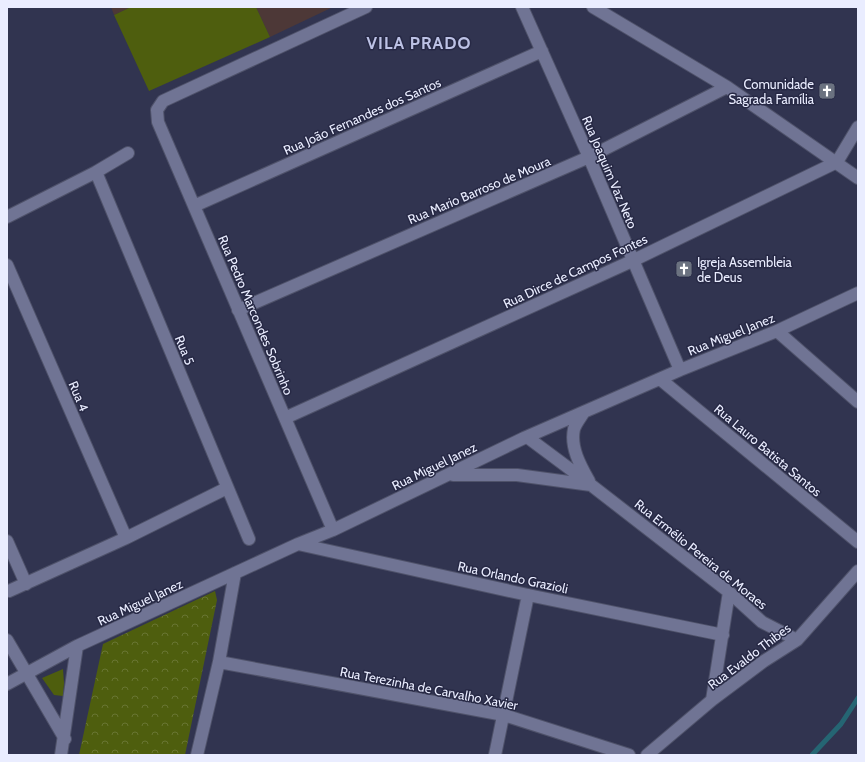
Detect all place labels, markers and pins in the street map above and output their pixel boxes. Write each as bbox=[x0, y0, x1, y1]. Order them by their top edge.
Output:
place label: Comunidade Sagrada Família bbox=[729, 76, 815, 107]
church icon: Comunidade Sagrada Família bbox=[817, 81, 837, 101]
place label: Igreja Assembleia de Deus bbox=[697, 254, 793, 285]
church icon: Igreja Assembleia de Deus bbox=[674, 259, 694, 279]

